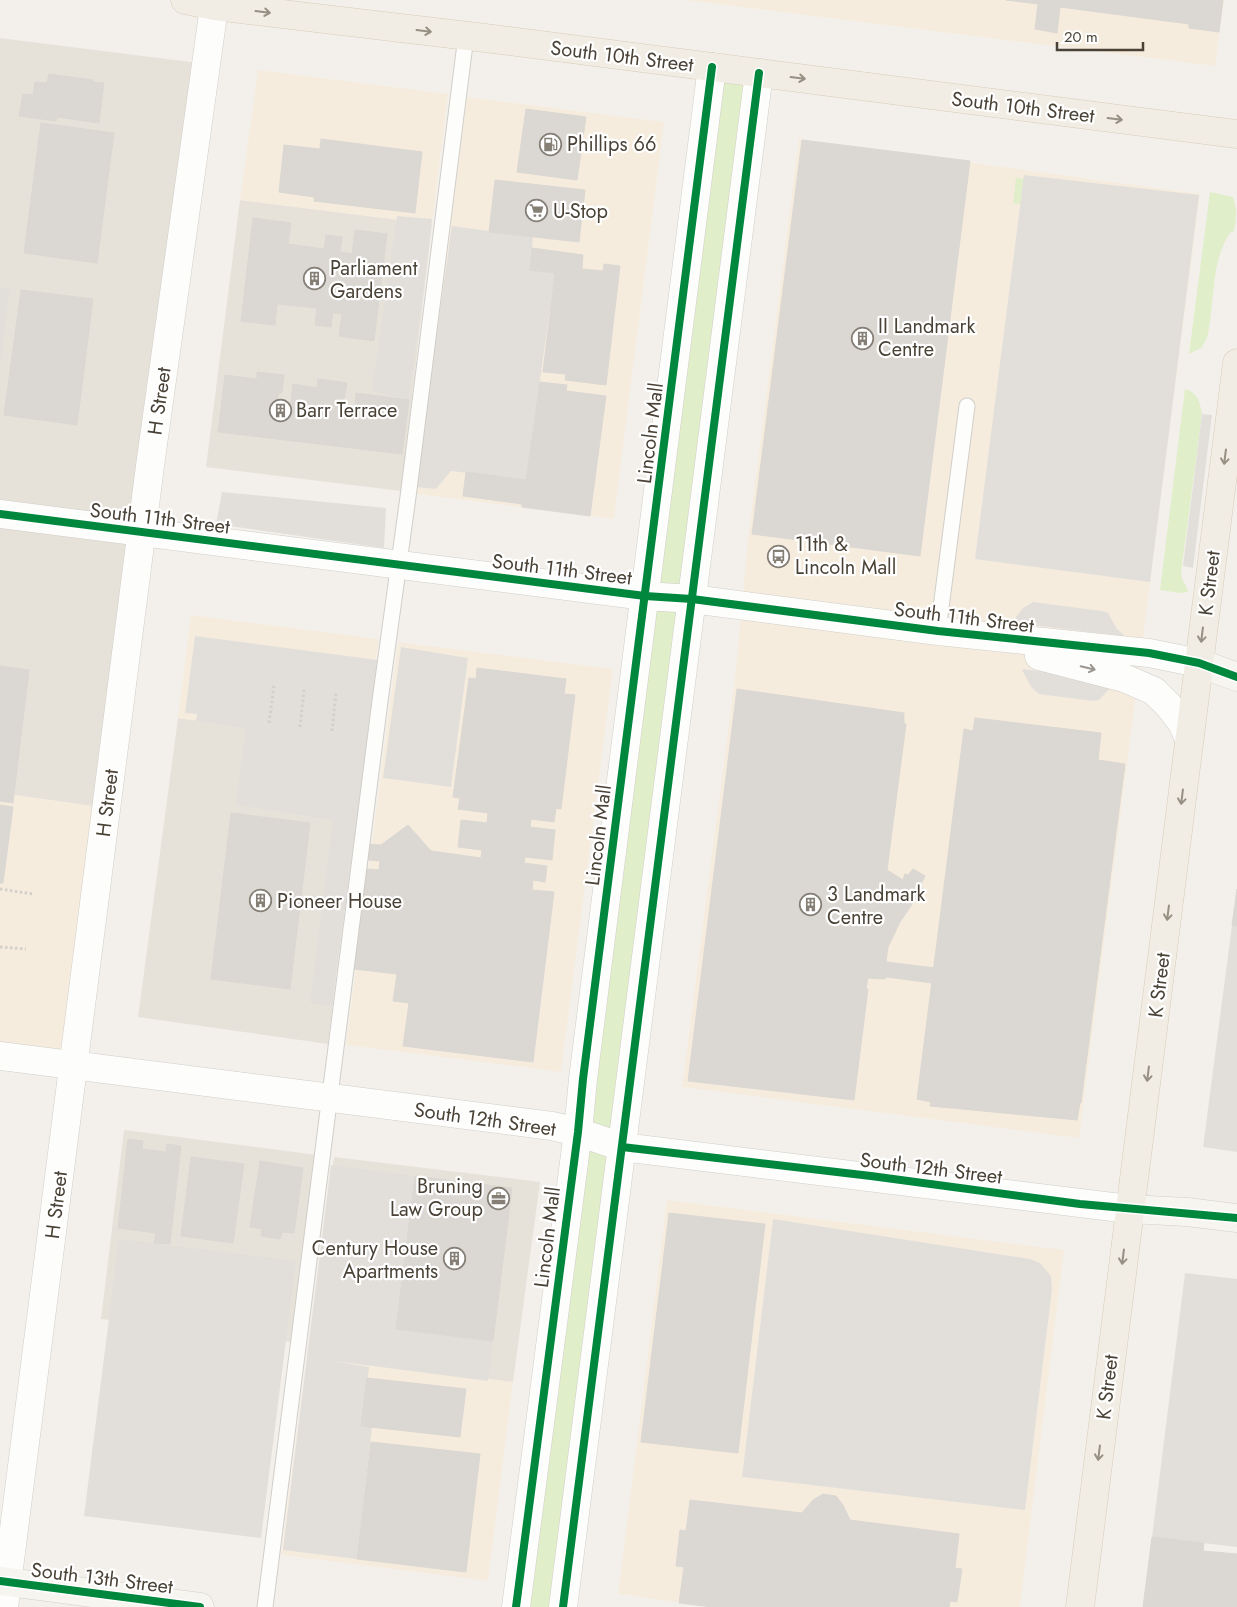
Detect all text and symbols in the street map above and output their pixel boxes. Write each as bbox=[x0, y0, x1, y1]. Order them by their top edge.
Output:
one-way arrow bbox=[255, 7, 271, 17]
scale bar bbox=[1057, 20, 1143, 52]
one-way arrow bbox=[416, 26, 432, 36]
text: 20 m bbox=[1064, 26, 1098, 48]
street label: South 10th Street bbox=[549, 33, 695, 80]
one-way arrow bbox=[789, 73, 805, 83]
street label: South 10th Street bbox=[950, 84, 1096, 131]
one-way arrow bbox=[1107, 114, 1123, 124]
place label: Phillips 66 bbox=[567, 130, 657, 159]
fuel station icon: Phillips 66 bbox=[539, 132, 563, 156]
place label: U-Stop bbox=[553, 197, 608, 226]
supermarket icon: U-Stop bbox=[525, 199, 549, 223]
place label: Parliament Gardens bbox=[330, 254, 418, 306]
building icon: Parliament Gardens bbox=[302, 267, 326, 291]
place label: II Landmark Centre bbox=[878, 312, 975, 364]
building icon: II Landmark Centre bbox=[850, 326, 874, 350]
street label: H Street bbox=[140, 365, 179, 437]
street label: Lincoln Mall bbox=[630, 381, 671, 485]
place label: Barr Terrace bbox=[296, 396, 397, 425]
building icon: Barr Terrace bbox=[268, 398, 292, 422]
one-way arrow bbox=[1220, 448, 1230, 464]
street label: South 11th Street bbox=[88, 496, 232, 541]
place label: 11th & Lincoln Mall bbox=[795, 530, 896, 582]
bus stop icon: 11th & Lincoln Mall bbox=[767, 544, 791, 568]
street label: South 11th Street bbox=[490, 547, 634, 592]
street label: K Street bbox=[1191, 549, 1228, 617]
street label: South 11th Street bbox=[892, 595, 1036, 640]
one-way arrow bbox=[1197, 627, 1207, 643]
one-way arrow bbox=[1079, 664, 1095, 674]
street label: H Street bbox=[89, 767, 126, 839]
street label: Lincoln Mall bbox=[578, 783, 619, 887]
one-way arrow bbox=[1177, 788, 1187, 804]
place label: 3 Landmark Centre bbox=[827, 880, 926, 932]
place label: Pioneer House bbox=[277, 887, 402, 916]
building icon: Pioneer House bbox=[249, 889, 273, 913]
building icon: 3 Landmark Centre bbox=[799, 893, 823, 917]
one-way arrow bbox=[1163, 904, 1173, 920]
street label: K Street bbox=[1141, 951, 1178, 1019]
one-way arrow bbox=[1143, 1066, 1153, 1082]
street label: South 12th Street bbox=[412, 1095, 558, 1144]
street label: South 12th Street bbox=[858, 1145, 1004, 1192]
street label: H Street bbox=[38, 1169, 75, 1241]
place label: Bruning Law Group bbox=[390, 1172, 483, 1224]
street label: Lincoln Mall bbox=[527, 1185, 568, 1289]
office icon: Bruning Law Group bbox=[487, 1186, 511, 1210]
place label: Century House Apartments bbox=[312, 1234, 438, 1286]
building icon: Century House Apartments bbox=[442, 1247, 466, 1271]
one-way arrow bbox=[1118, 1249, 1128, 1265]
street label: K Street bbox=[1089, 1353, 1126, 1421]
one-way arrow bbox=[1094, 1445, 1104, 1461]
street label: South 13th Street bbox=[29, 1555, 175, 1602]

